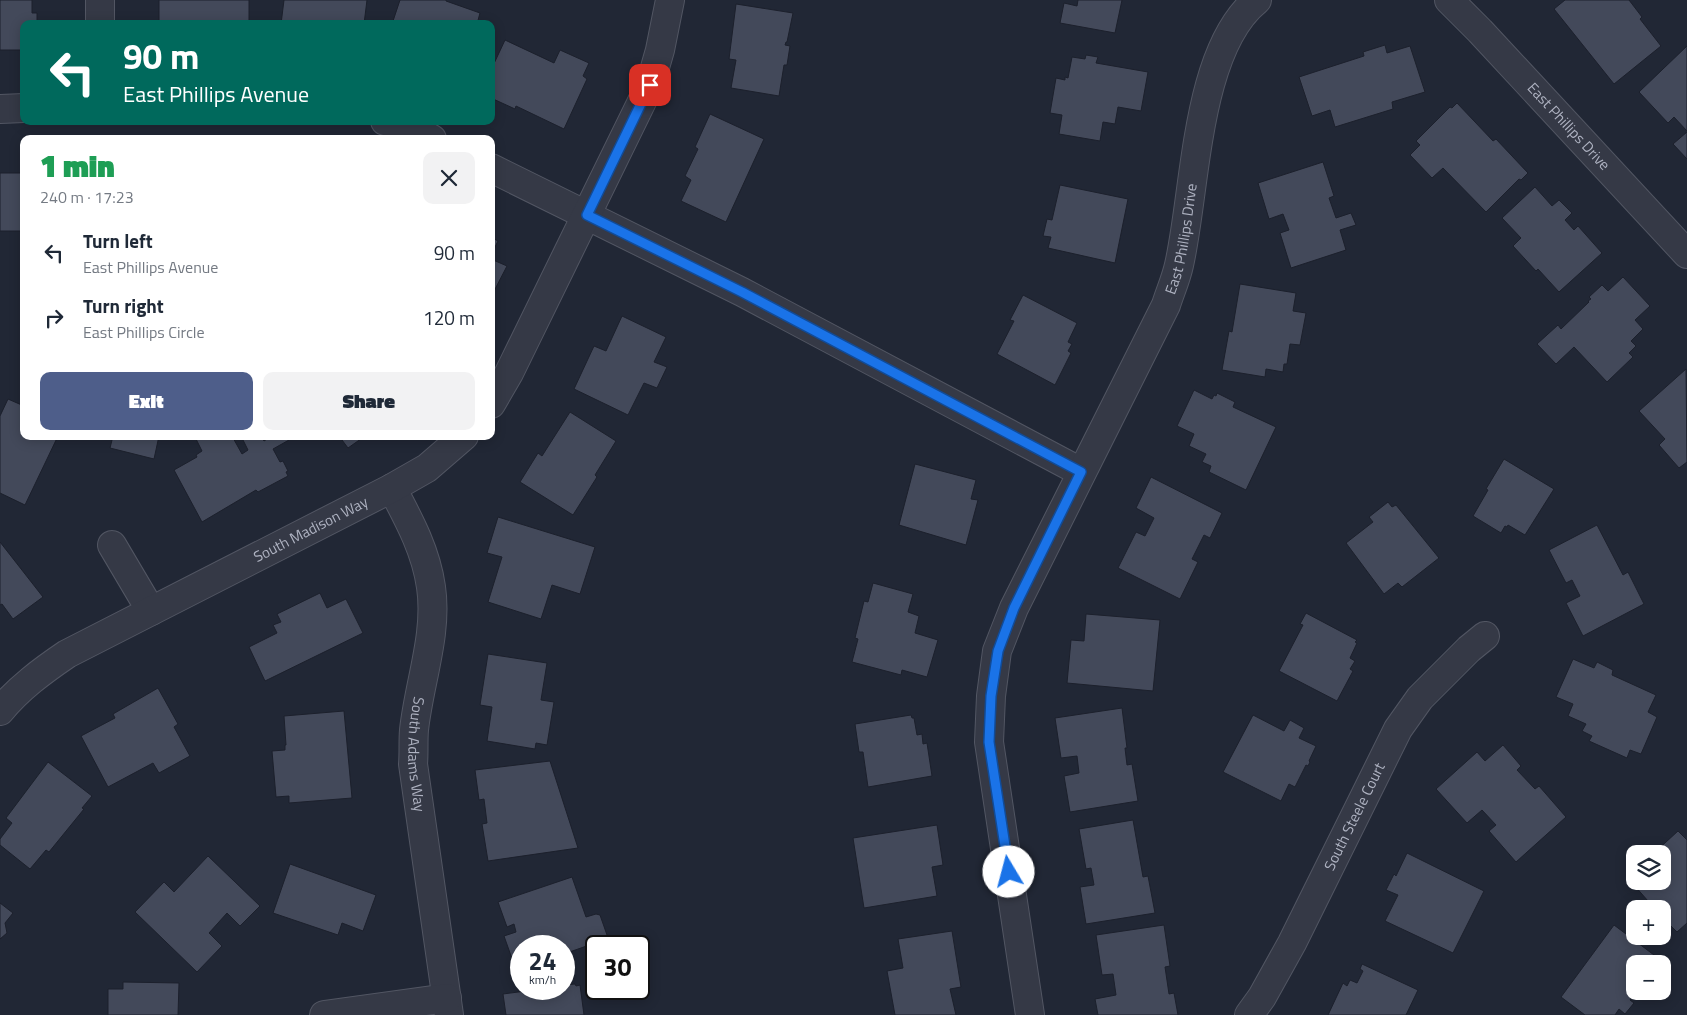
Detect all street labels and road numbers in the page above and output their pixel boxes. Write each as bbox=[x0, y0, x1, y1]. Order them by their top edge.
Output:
street label: East Phillips Drive bbox=[1522, 77, 1616, 175]
street label: East Phillips Drive bbox=[1159, 182, 1203, 298]
street label: South Madison Way bbox=[249, 490, 372, 568]
street label: South Adams Way bbox=[402, 695, 432, 813]
street label: South Steele Court bbox=[1318, 758, 1391, 874]

